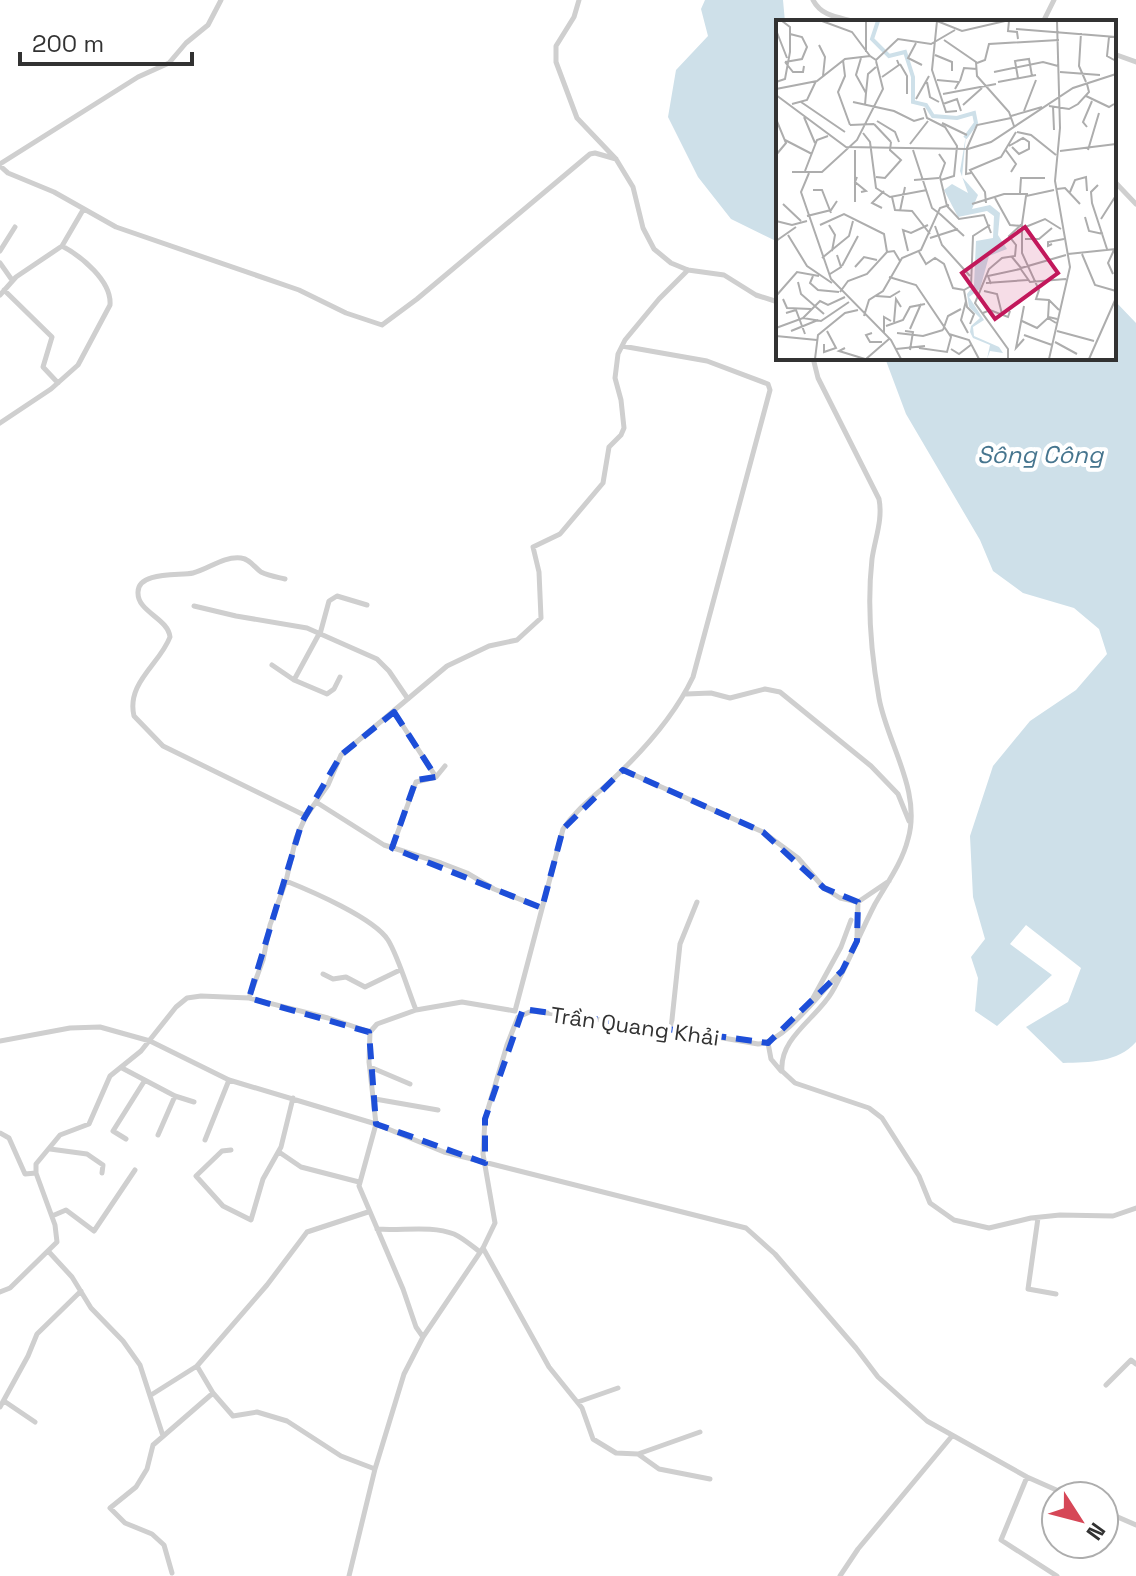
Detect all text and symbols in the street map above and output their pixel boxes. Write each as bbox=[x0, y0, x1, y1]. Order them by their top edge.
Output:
scale bar bbox=[20, 16, 192, 66]
inset map bbox=[776, 20, 1116, 360]
text: 200 m bbox=[32, 28, 104, 59]
water label: Sông Công bbox=[977, 439, 1105, 470]
street label: Trần Quang Khải bbox=[549, 1000, 721, 1052]
north arrow bbox=[1040, 1480, 1120, 1560]
text: N bbox=[1081, 1518, 1112, 1546]

